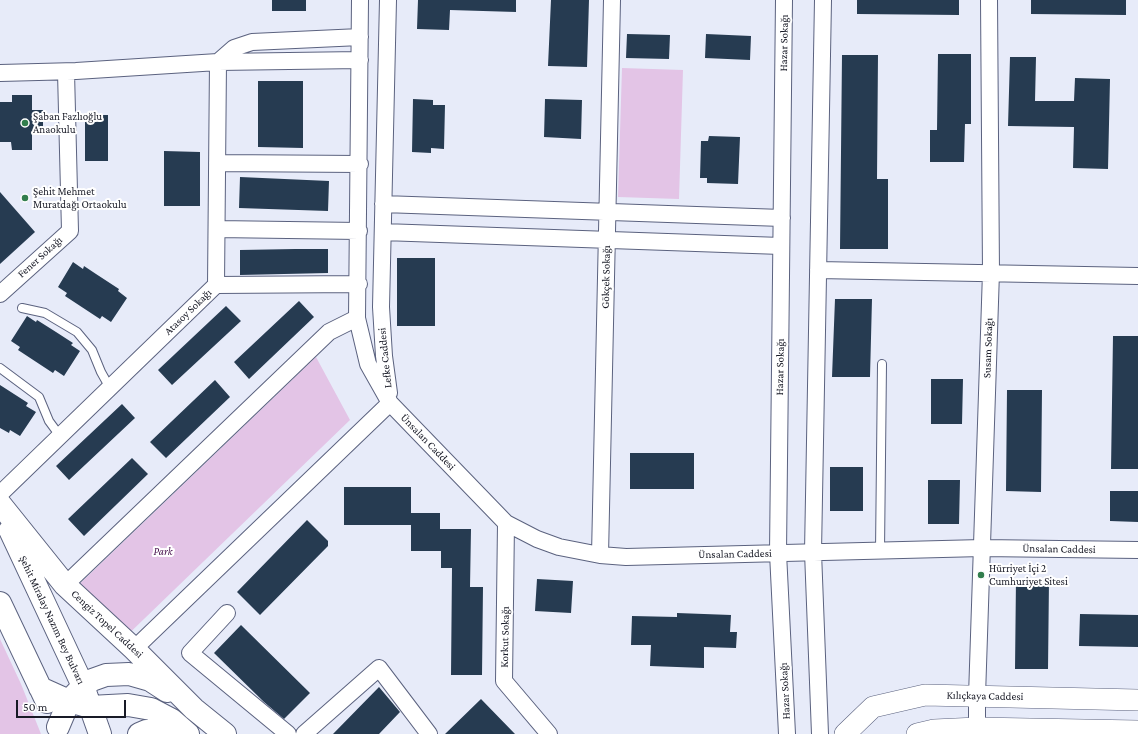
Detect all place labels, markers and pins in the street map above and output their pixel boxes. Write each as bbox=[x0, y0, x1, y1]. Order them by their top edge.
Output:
place label: Şaban Fazlıoğlu Anaokulu bbox=[33, 110, 102, 136]
marker: Şaban Fazlıoğlu Anaokulu bbox=[20, 118, 30, 128]
place label: Şehit Mehmet Muratdağı Ortaokulu bbox=[33, 185, 127, 211]
marker: Şehit Mehmet Muratdağı Ortaokulu bbox=[20, 193, 30, 203]
place label: Hürriyet İçi 2 Cumhuriyet Sitesi bbox=[989, 562, 1068, 588]
marker: Hürriyet İçi 2 Cumhuriyet Sitesi bbox=[976, 570, 986, 580]

